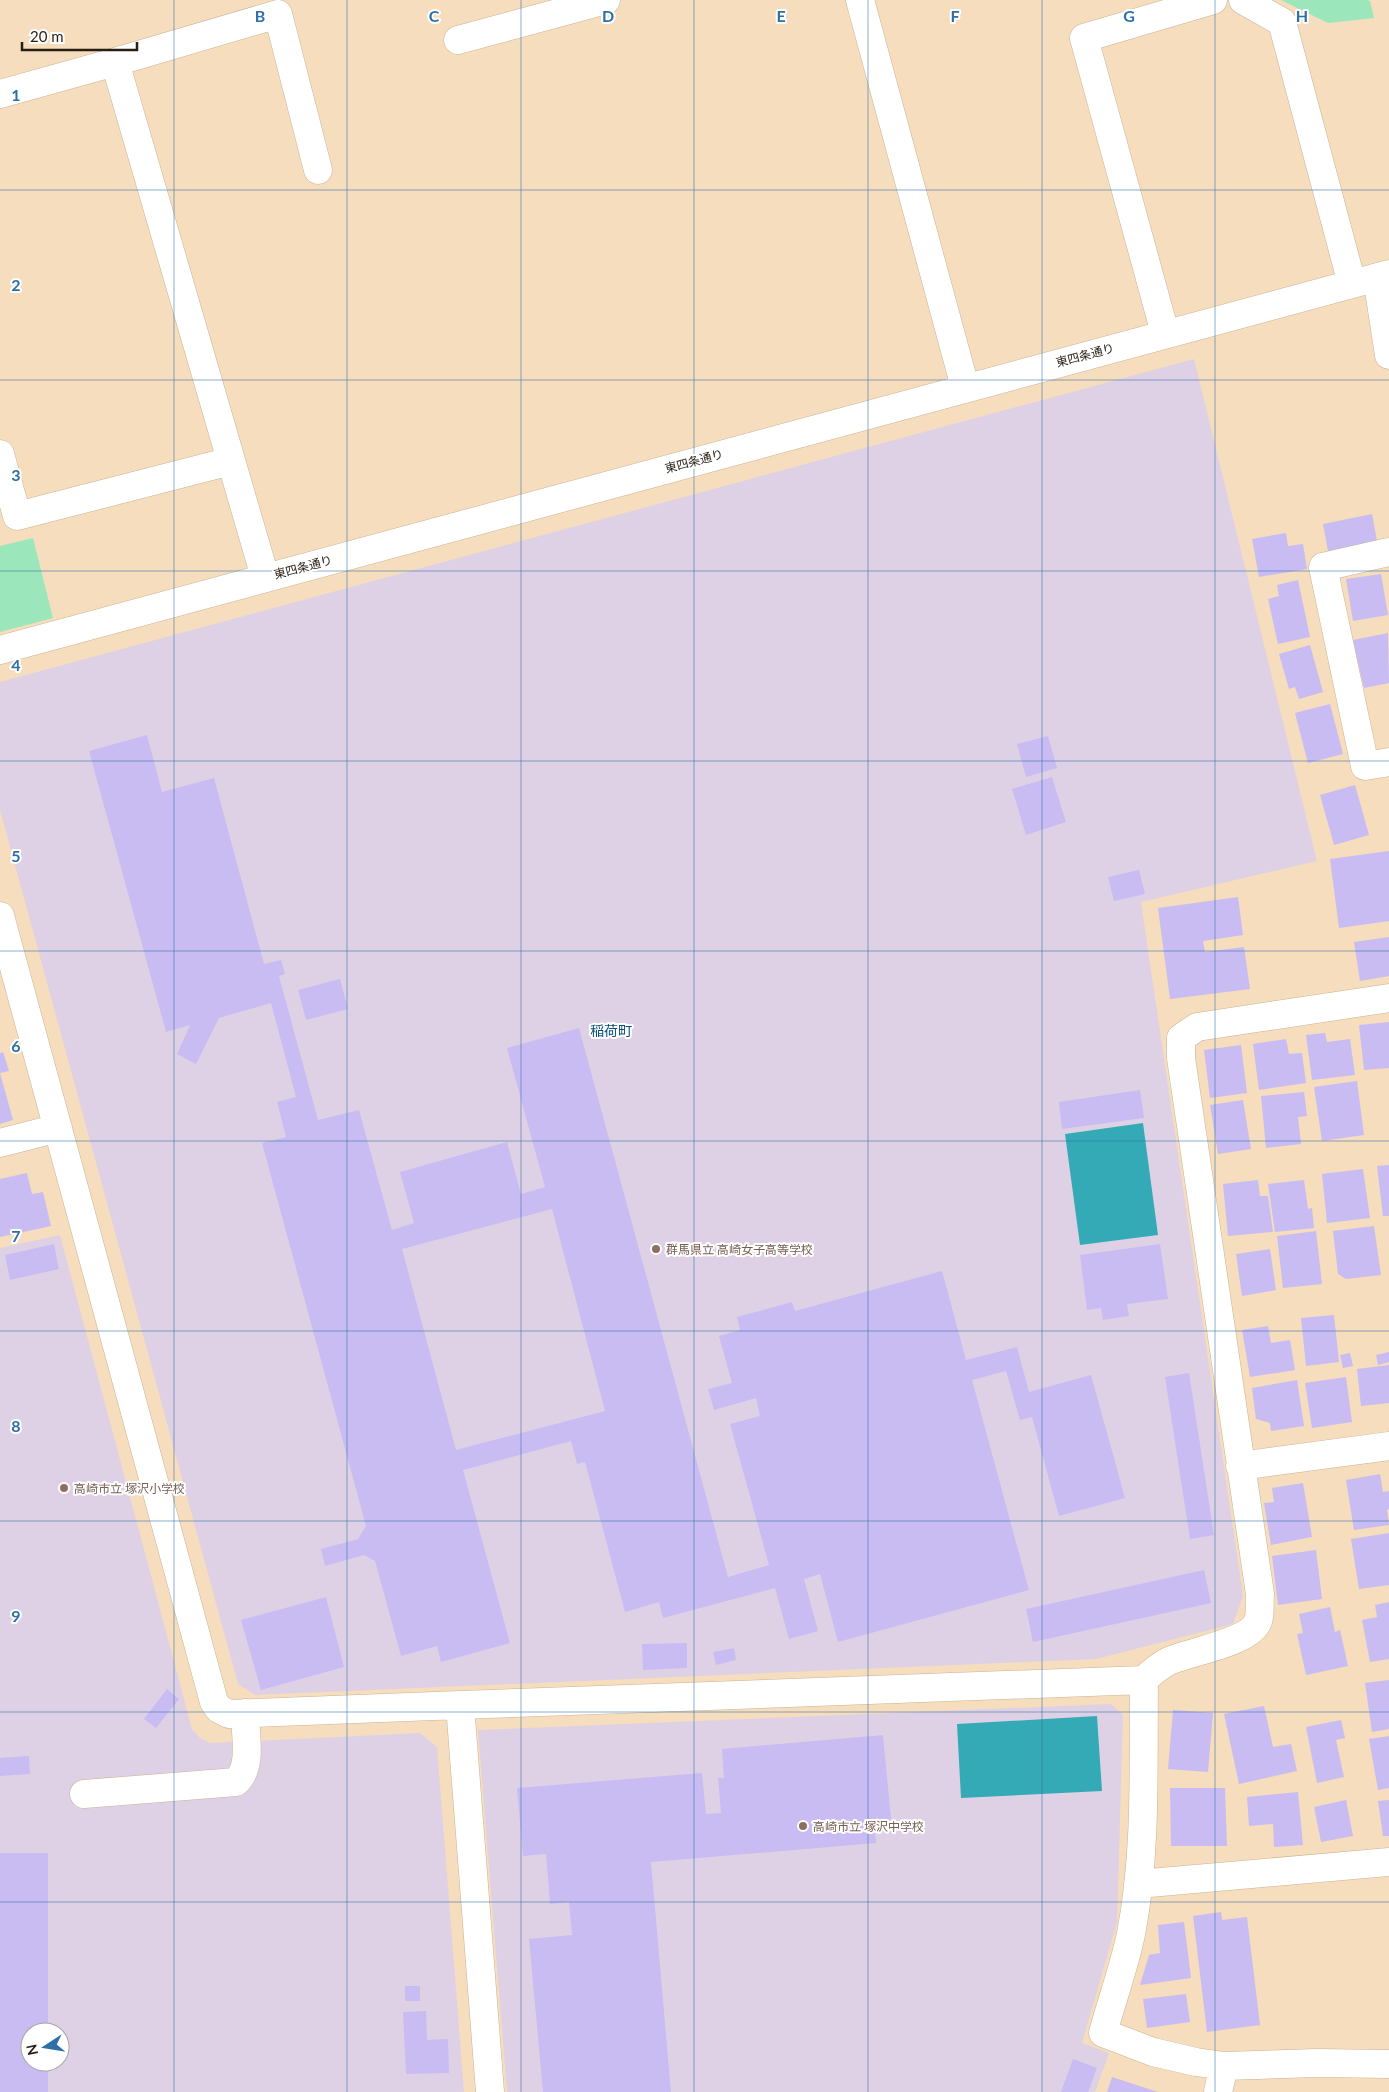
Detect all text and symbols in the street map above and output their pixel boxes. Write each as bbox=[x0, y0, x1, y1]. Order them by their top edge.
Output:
text: B bbox=[255, 6, 265, 25]
text: C bbox=[429, 6, 440, 25]
text: D bbox=[602, 6, 614, 25]
text: E bbox=[776, 6, 786, 25]
text: F bbox=[950, 6, 960, 25]
text: G bbox=[1123, 6, 1135, 25]
text: H bbox=[1296, 6, 1308, 25]
scale bar bbox=[22, 20, 138, 52]
text: 20 m bbox=[30, 27, 64, 45]
text: 1 bbox=[11, 85, 21, 104]
text: 2 bbox=[11, 275, 21, 294]
street label: 東四条通り bbox=[1054, 340, 1116, 370]
street label: 東四条通り bbox=[663, 446, 725, 476]
text: 3 bbox=[11, 465, 21, 484]
street label: 東四条通り bbox=[272, 552, 334, 582]
text: 4 bbox=[11, 655, 21, 674]
text: 5 bbox=[11, 846, 21, 865]
district label: 稲荷町 bbox=[590, 1022, 632, 1039]
text: 6 bbox=[11, 1036, 21, 1055]
text: 7 bbox=[11, 1226, 21, 1245]
place label: 群馬県立 高崎女子高等学校 bbox=[666, 1242, 813, 1257]
marker: 群馬県立 高崎女子高等学校 bbox=[650, 1243, 662, 1255]
text: 8 bbox=[11, 1416, 21, 1435]
place label: 高崎市立 塚沢小学校 bbox=[74, 1481, 185, 1496]
marker: 高崎市立 塚沢小学校 bbox=[58, 1482, 70, 1494]
text: 9 bbox=[11, 1606, 21, 1625]
place label: 高崎市立 塚沢中学校 bbox=[813, 1819, 924, 1834]
marker: 高崎市立 塚沢中学校 bbox=[797, 1820, 809, 1832]
north arrow bbox=[20, 2022, 70, 2072]
text: N bbox=[22, 2043, 41, 2057]

